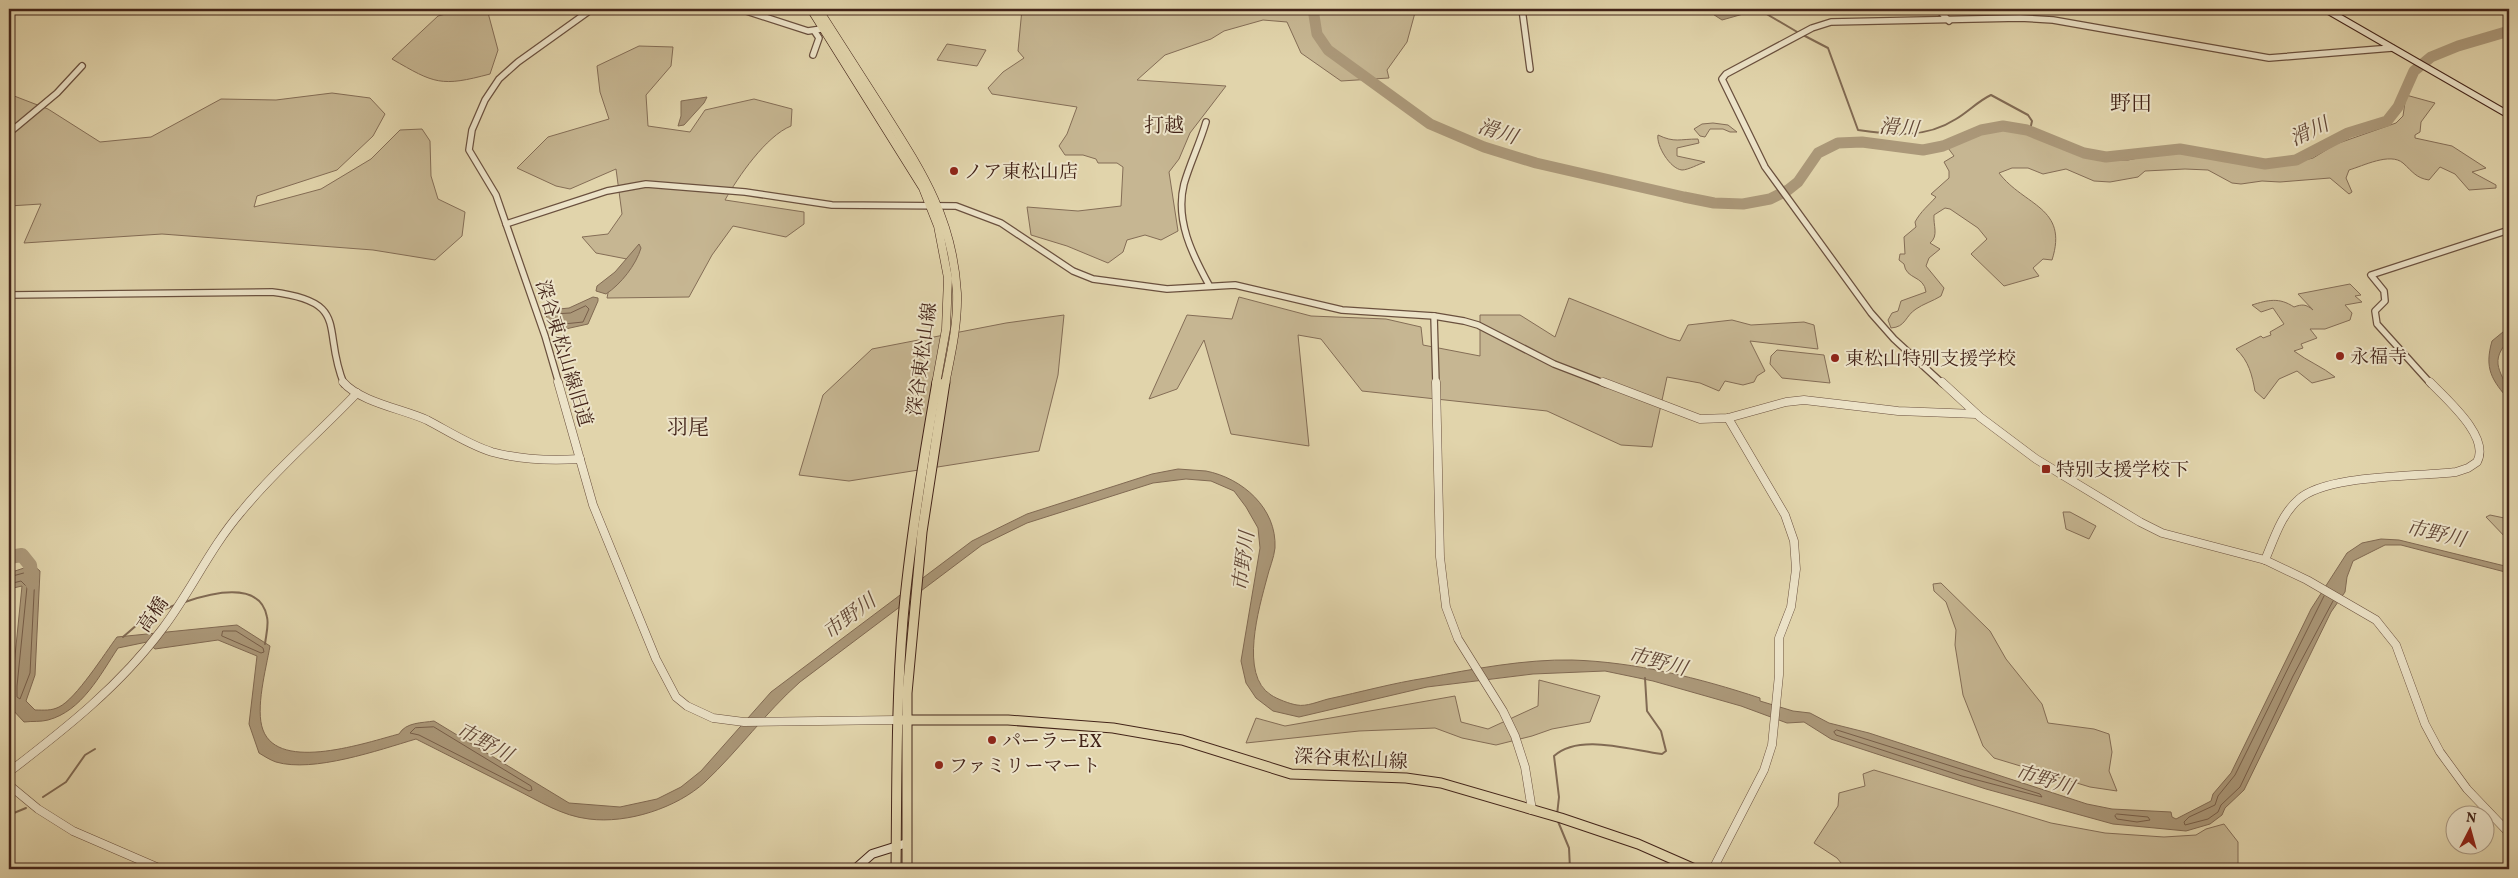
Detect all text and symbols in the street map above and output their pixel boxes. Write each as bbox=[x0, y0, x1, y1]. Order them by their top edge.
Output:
district label: 野田 bbox=[2110, 90, 2152, 119]
water label: 滑川 bbox=[2286, 111, 2336, 154]
district label: 打越 bbox=[1144, 113, 1184, 141]
water label: 滑川 bbox=[1474, 113, 1523, 153]
water label: 滑川 bbox=[1878, 113, 1922, 145]
place label: ノア東松山店 bbox=[964, 160, 1078, 186]
marker: ノア東松山店 bbox=[948, 165, 960, 177]
street label: 深谷東松山線旧道 bbox=[528, 277, 598, 430]
street label: 深谷東松山線 bbox=[902, 301, 944, 418]
place label: 永福寺 bbox=[2350, 345, 2407, 371]
place label: 東松山特別支援学校 bbox=[1845, 347, 2016, 373]
marker: 永福寺 bbox=[2334, 350, 2346, 362]
marker: 東松山特別支援学校 bbox=[1829, 352, 1841, 364]
district label: 羽尾 bbox=[667, 414, 709, 443]
place label: 特別支援学校下 bbox=[2056, 458, 2189, 484]
marker: 特別支援学校下 bbox=[2040, 463, 2052, 475]
water label: 市野川 bbox=[2403, 515, 2470, 556]
water label: 市野川 bbox=[1227, 528, 1263, 593]
water label: 市野川 bbox=[818, 587, 884, 647]
street label: 高橋 bbox=[132, 592, 175, 638]
water label: 市野川 bbox=[1625, 642, 1692, 685]
water label: 市野川 bbox=[451, 717, 519, 771]
place label: パーラーEX bbox=[1002, 729, 1102, 755]
marker: パーラーEX bbox=[986, 734, 998, 746]
street label: 深谷東松山線 bbox=[1293, 744, 1409, 776]
place label: ファミリーマート bbox=[949, 754, 1101, 780]
marker: ファミリーマート bbox=[933, 759, 945, 771]
water label: 市野川 bbox=[2012, 759, 2079, 804]
north arrow bbox=[2446, 806, 2496, 856]
text: N bbox=[2465, 809, 2477, 829]

